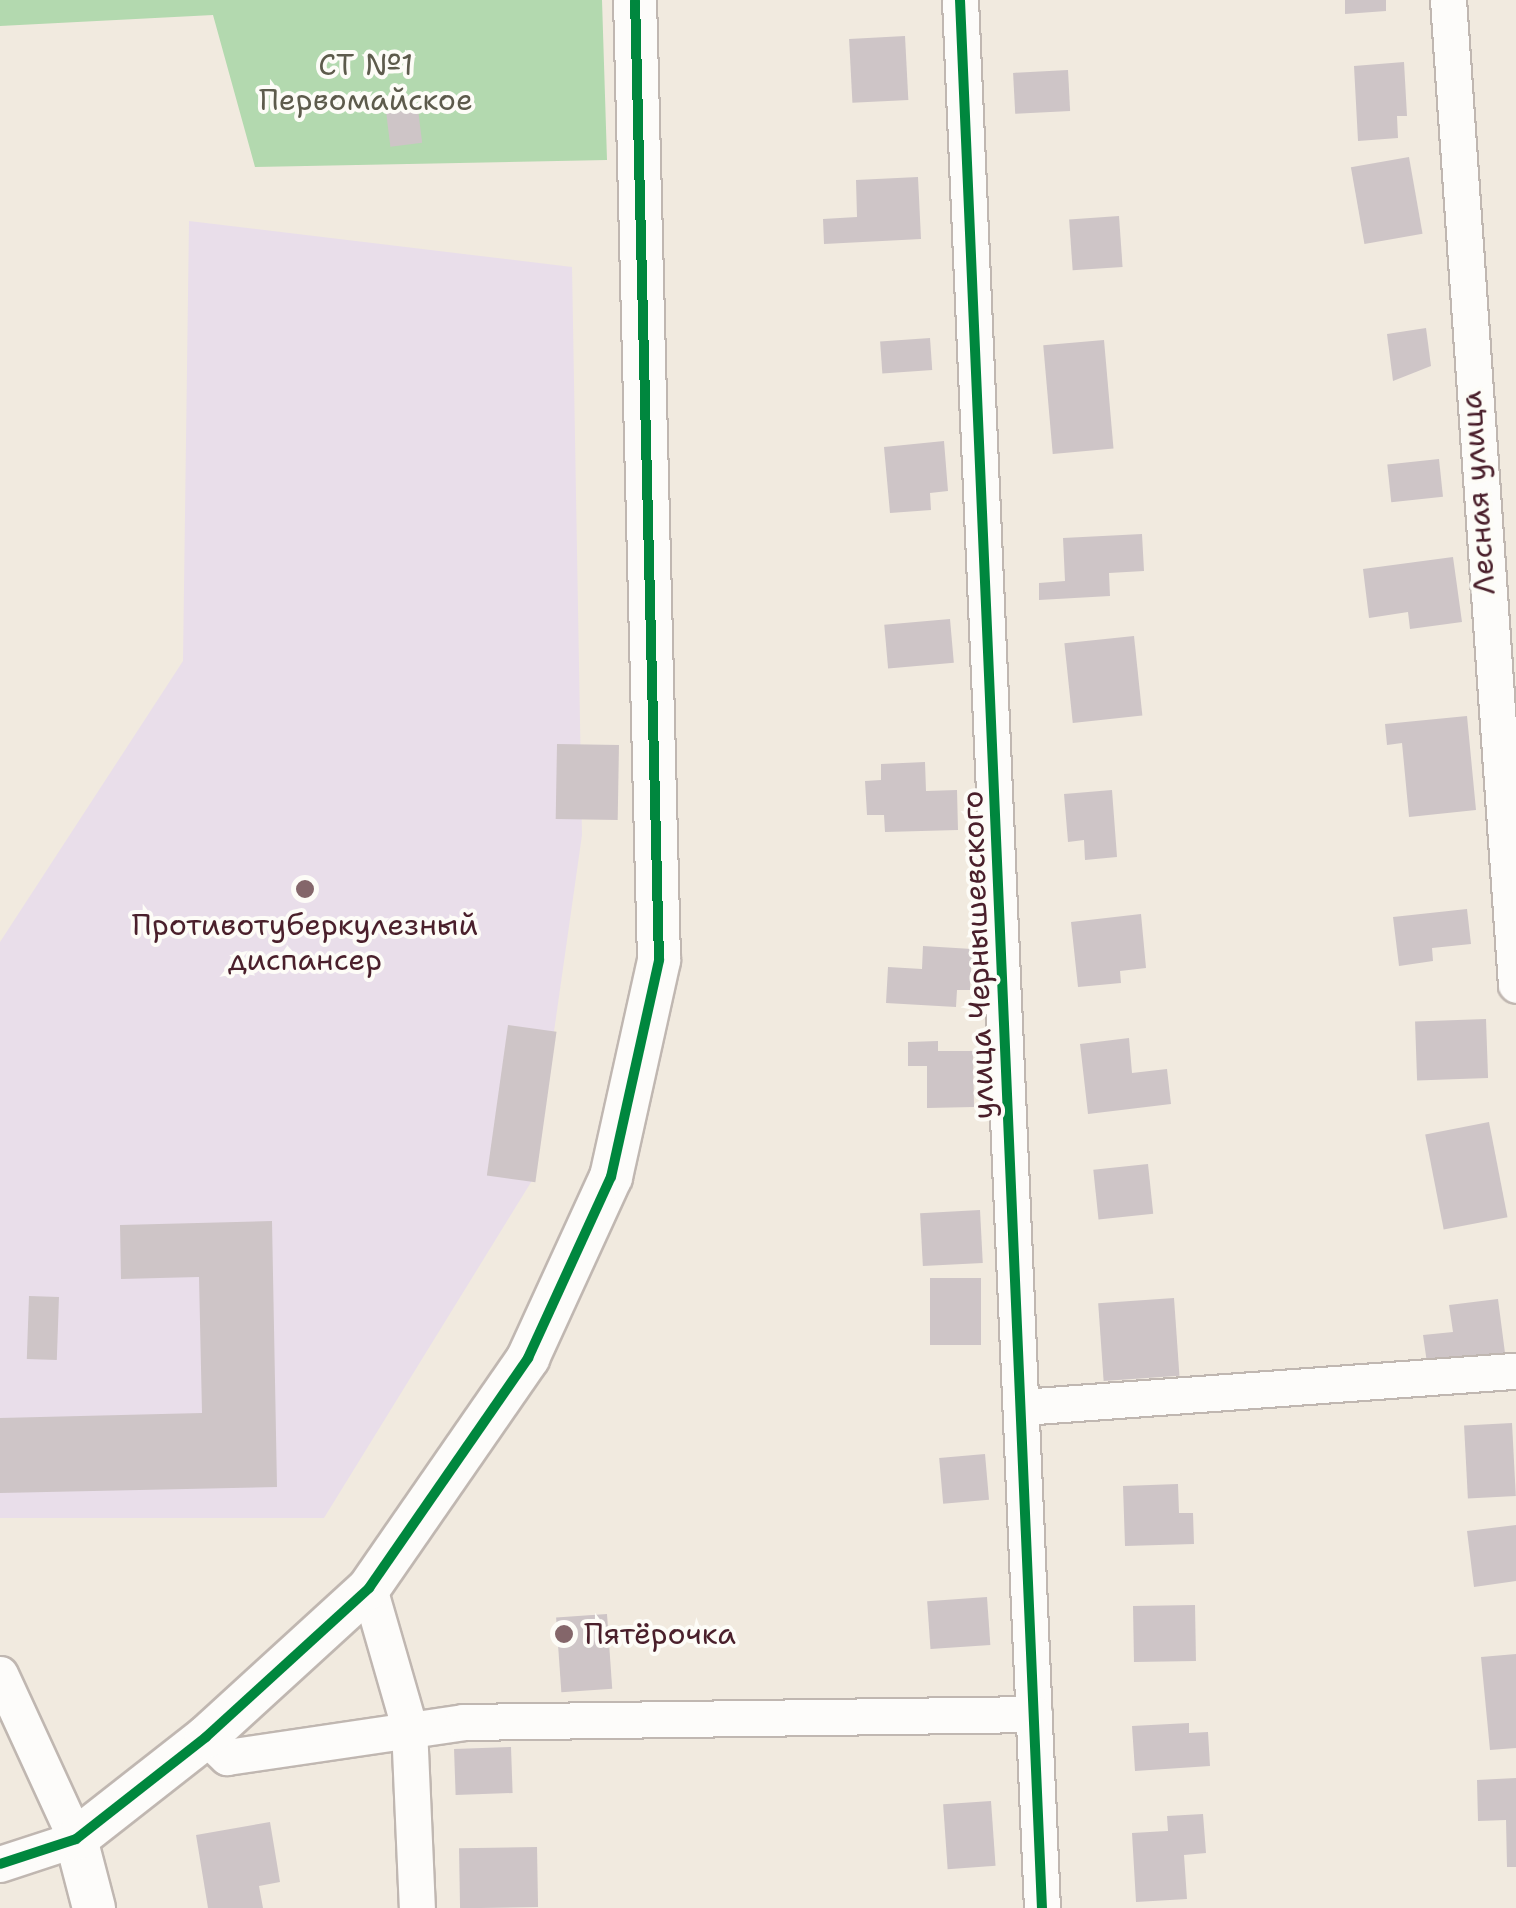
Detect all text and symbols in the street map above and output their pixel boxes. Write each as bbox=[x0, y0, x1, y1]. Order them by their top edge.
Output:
park label: СТ №1 Первомайское bbox=[259, 47, 473, 118]
street label: Лесная улица bbox=[1453, 390, 1503, 596]
street label: улица Чернышевского bbox=[954, 790, 1002, 1120]
marker: Противотуберкулезный диспансер bbox=[292, 876, 318, 902]
place label: Противотуберкулезный диспансер bbox=[132, 907, 478, 978]
place label: Пятёрочка bbox=[584, 1616, 736, 1652]
marker: Пятёрочка bbox=[553, 1623, 575, 1645]

